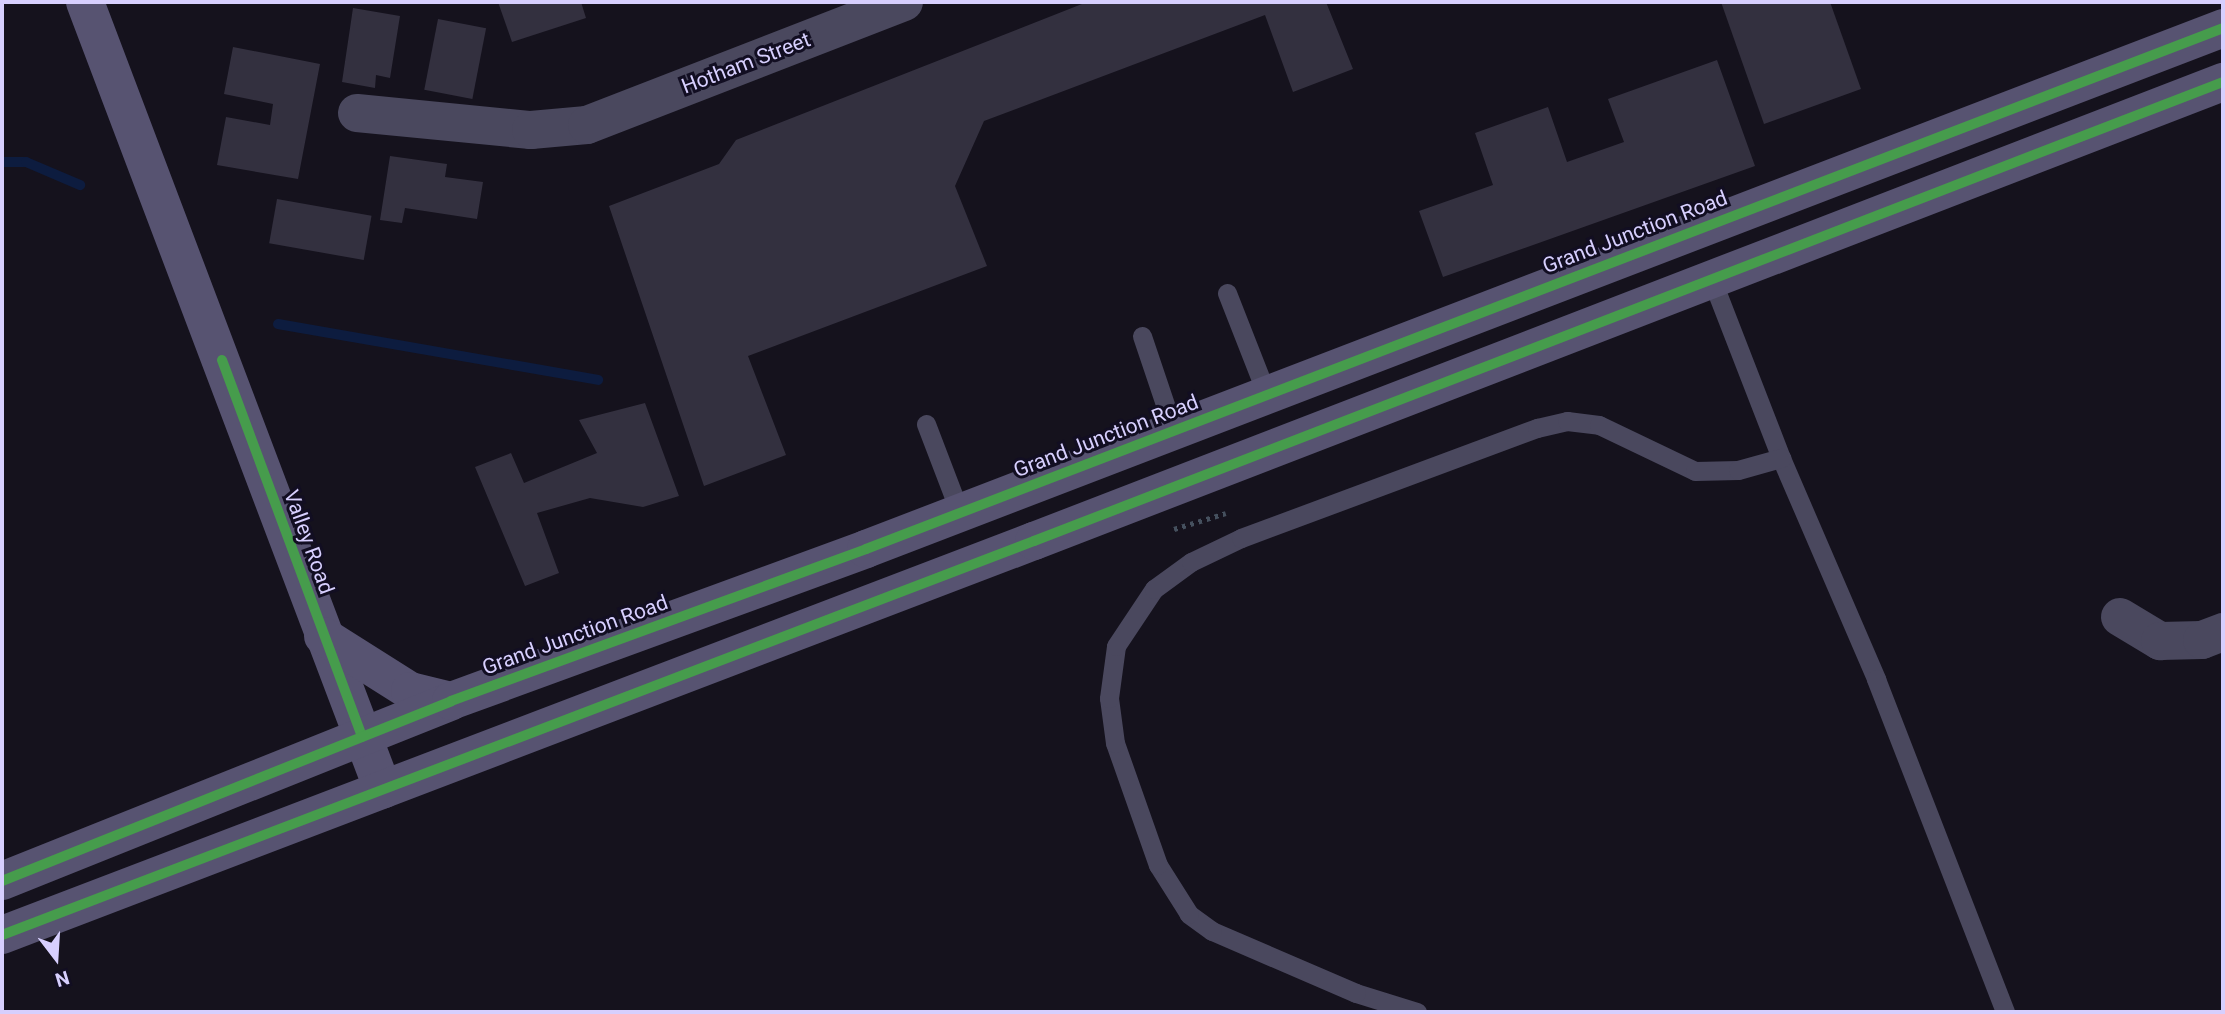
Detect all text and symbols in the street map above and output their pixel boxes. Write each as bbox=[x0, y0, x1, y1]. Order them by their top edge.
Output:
street label: Hotham Street bbox=[678, 27, 814, 99]
street label: Grand Junction Road bbox=[1539, 185, 1731, 279]
street label: Grand Junction Road bbox=[1010, 389, 1202, 483]
street label: Valley Road bbox=[279, 487, 339, 597]
street label: Grand Junction Road bbox=[479, 590, 671, 680]
north arrow bbox=[21, 923, 91, 993]
text: N bbox=[53, 966, 72, 992]

